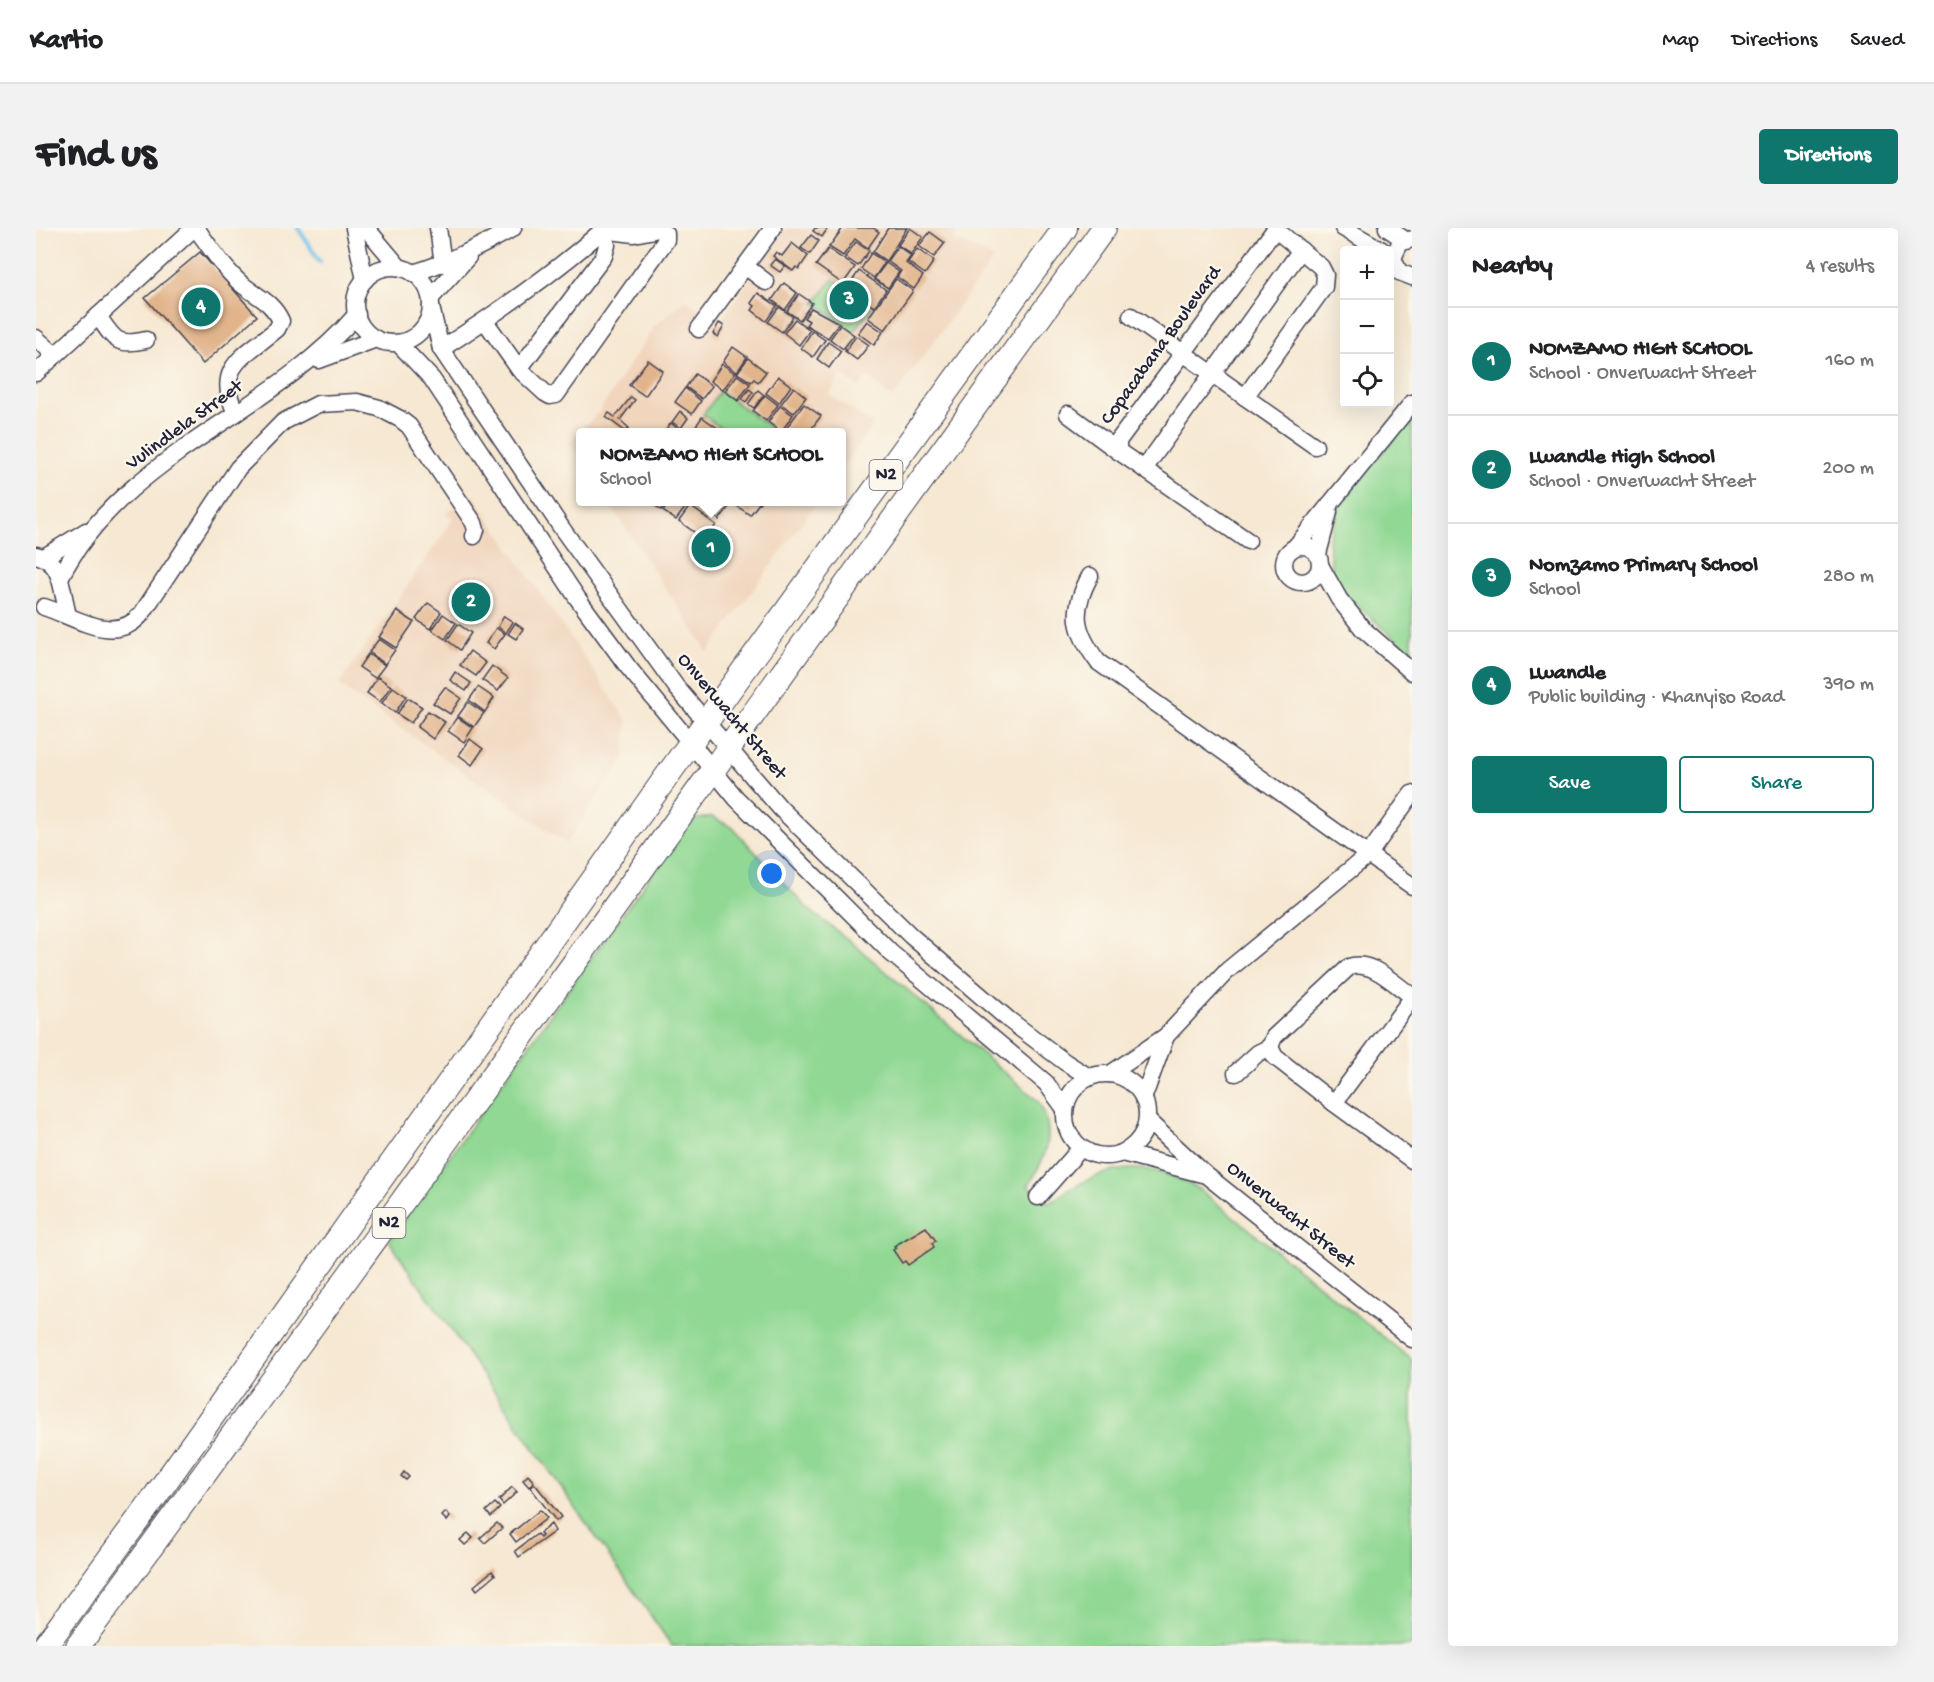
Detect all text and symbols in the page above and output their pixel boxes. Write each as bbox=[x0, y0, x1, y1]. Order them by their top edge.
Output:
text: Kartio bbox=[30, 25, 103, 58]
text: Map bbox=[1662, 29, 1699, 54]
text: Directions bbox=[1732, 29, 1817, 54]
text: Saved bbox=[1850, 29, 1904, 54]
button: Directions bbox=[1759, 129, 1898, 184]
text: Find us bbox=[36, 132, 156, 181]
map controls bbox=[1340, 246, 1394, 408]
button: + bbox=[1340, 246, 1394, 300]
text: Nearby bbox=[1472, 252, 1553, 283]
text: 4 results bbox=[1806, 256, 1874, 279]
street label: Copacabana Boulevard bbox=[1097, 260, 1229, 430]
pin: 3 bbox=[830, 278, 868, 322]
pin: 4 bbox=[182, 284, 220, 329]
button: − bbox=[1340, 300, 1394, 354]
text: NOMZAMO HIGH SCHOOL bbox=[1529, 337, 1752, 363]
text: 1 bbox=[1487, 350, 1496, 373]
text: 160 m bbox=[1825, 350, 1874, 373]
button: locate bbox=[1340, 354, 1394, 408]
text: School · Onverwacht Street bbox=[1529, 363, 1755, 386]
street label: Vulindlela Street bbox=[121, 375, 249, 477]
popup bbox=[576, 428, 846, 506]
text: NOMZAMO HIGH SCHOOL bbox=[600, 443, 822, 469]
text: Lwandle High School bbox=[1529, 445, 1715, 471]
text: 2 bbox=[1487, 458, 1496, 481]
text: 200 m bbox=[1823, 458, 1874, 481]
road number: N2 bbox=[870, 460, 902, 490]
text: School bbox=[600, 469, 652, 492]
text: School · Onverwacht Street bbox=[1529, 471, 1755, 494]
pin: 1 bbox=[692, 526, 730, 570]
text: Nomzamo Primary School bbox=[1529, 553, 1758, 579]
text: 3 bbox=[1486, 566, 1497, 589]
text: 280 m bbox=[1823, 566, 1874, 589]
text: School bbox=[1529, 579, 1581, 602]
pin: 2 bbox=[452, 580, 490, 625]
street label: Onverwacht Street bbox=[671, 649, 792, 786]
text: Lwandle bbox=[1529, 661, 1606, 687]
text: 4 bbox=[1487, 674, 1496, 697]
text: 390 m bbox=[1823, 674, 1874, 697]
text: Public building · Khanyiso Road bbox=[1529, 687, 1784, 710]
button: Save bbox=[1472, 756, 1667, 813]
button: Share bbox=[1679, 756, 1874, 813]
your location bbox=[757, 859, 786, 888]
street label: Onverwacht Street bbox=[1221, 1157, 1360, 1276]
road number: N2 bbox=[372, 1208, 406, 1238]

